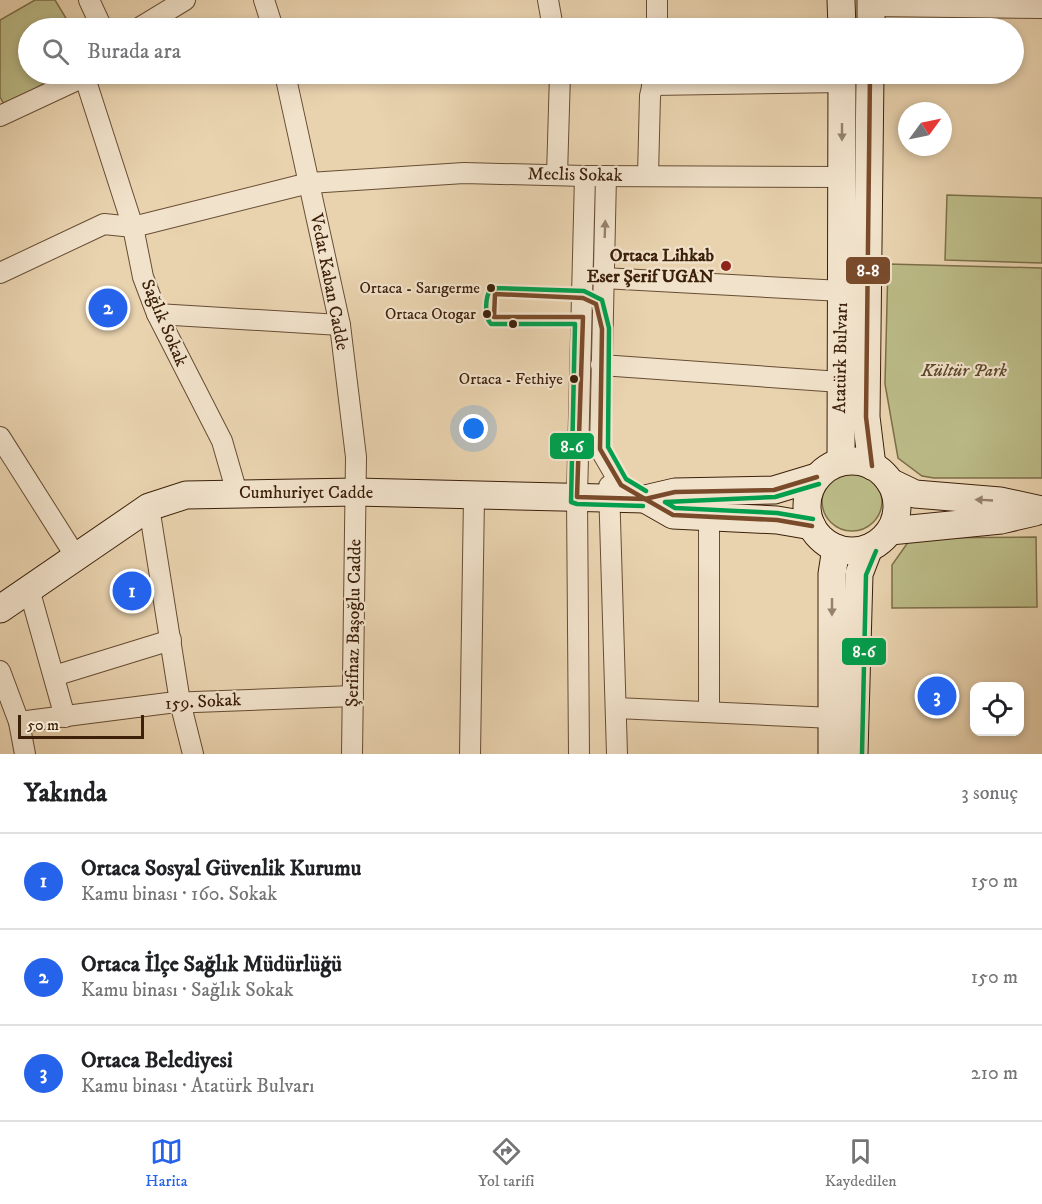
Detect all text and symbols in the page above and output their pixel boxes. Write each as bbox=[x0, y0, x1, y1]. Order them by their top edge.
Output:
search box bbox=[18, 18, 1024, 84]
icon: search bbox=[39, 35, 72, 68]
text: Burada ara bbox=[87, 38, 181, 65]
north arrow bbox=[898, 102, 952, 156]
one-way arrow bbox=[837, 122, 847, 141]
street label: Meclis Sokak bbox=[527, 163, 623, 187]
street label: Vedat Kaban Cadde bbox=[305, 211, 353, 352]
one-way arrow bbox=[600, 219, 609, 238]
place label: Ortaca Lihkab Eser Şerif UGAN bbox=[587, 245, 715, 288]
line badge: 8-8 bbox=[845, 256, 891, 285]
marker: Ortaca Lihkab Eser Şerif UGAN bbox=[719, 259, 733, 273]
text: 8-8 bbox=[857, 261, 879, 281]
street label: Sağlık Sokak bbox=[136, 276, 192, 370]
place label: Ortaca - Sarıgerme bbox=[360, 278, 480, 298]
marker: Ortaca - Sarıgerme bbox=[485, 282, 497, 294]
pin: 2 bbox=[88, 286, 128, 330]
street label: Atatürk Bulvarı bbox=[829, 302, 853, 414]
place label: Ortaca Otogar bbox=[385, 304, 476, 324]
marker: Ortaca Otogar bbox=[481, 308, 493, 320]
unlabelled marker bbox=[507, 318, 519, 330]
park label: Kültür Park bbox=[920, 360, 1007, 382]
place label: Ortaca - Fethiye bbox=[459, 369, 563, 389]
marker: Ortaca - Fethiye bbox=[568, 373, 580, 385]
your location bbox=[459, 414, 488, 443]
line badge: 8-6 bbox=[549, 432, 595, 460]
text: 8-6 bbox=[561, 437, 585, 457]
street label: Cumhuriyet Cadde bbox=[239, 482, 373, 504]
one-way arrow bbox=[975, 496, 994, 505]
street label: Şerifnaz Başoğlu Cadde bbox=[342, 539, 366, 707]
pin: 1 bbox=[112, 568, 152, 614]
one-way arrow bbox=[827, 597, 837, 616]
line badge: 8-6 bbox=[841, 637, 887, 666]
text: 8-6 bbox=[853, 642, 877, 662]
pin: 3 bbox=[918, 674, 956, 718]
map controls bbox=[970, 682, 1024, 736]
button: locate bbox=[970, 682, 1024, 736]
street label: 159. Sokak bbox=[164, 689, 242, 715]
scale bar bbox=[18, 712, 144, 740]
text: 50 m bbox=[27, 715, 59, 735]
text: Yakında bbox=[24, 777, 107, 810]
text: 3 sonuç bbox=[961, 781, 1018, 806]
text: Ortaca Sosyal Güvenlik Kurumu bbox=[81, 855, 361, 882]
text: 1 bbox=[40, 869, 47, 894]
text: 150 m bbox=[971, 869, 1018, 894]
text: Kamu binası · 160. Sokak bbox=[81, 882, 277, 907]
text: Ortaca İlçe Sağlık Müdürlüğü bbox=[81, 951, 342, 978]
text: 2 bbox=[39, 965, 48, 990]
text: 150 m bbox=[971, 965, 1018, 990]
text: Kamu binası · Sağlık Sokak bbox=[81, 978, 294, 1003]
text: Ortaca Belediyesi bbox=[81, 1047, 233, 1074]
text: 3 bbox=[40, 1061, 47, 1086]
text: 210 m bbox=[971, 1061, 1018, 1086]
text: Kamu binası · Atatürk Bulvarı bbox=[81, 1074, 314, 1099]
tab: Harita bbox=[145, 1135, 188, 1191]
tab: Yol tarifi bbox=[478, 1135, 534, 1191]
tab: Kaydedilen bbox=[825, 1135, 897, 1191]

